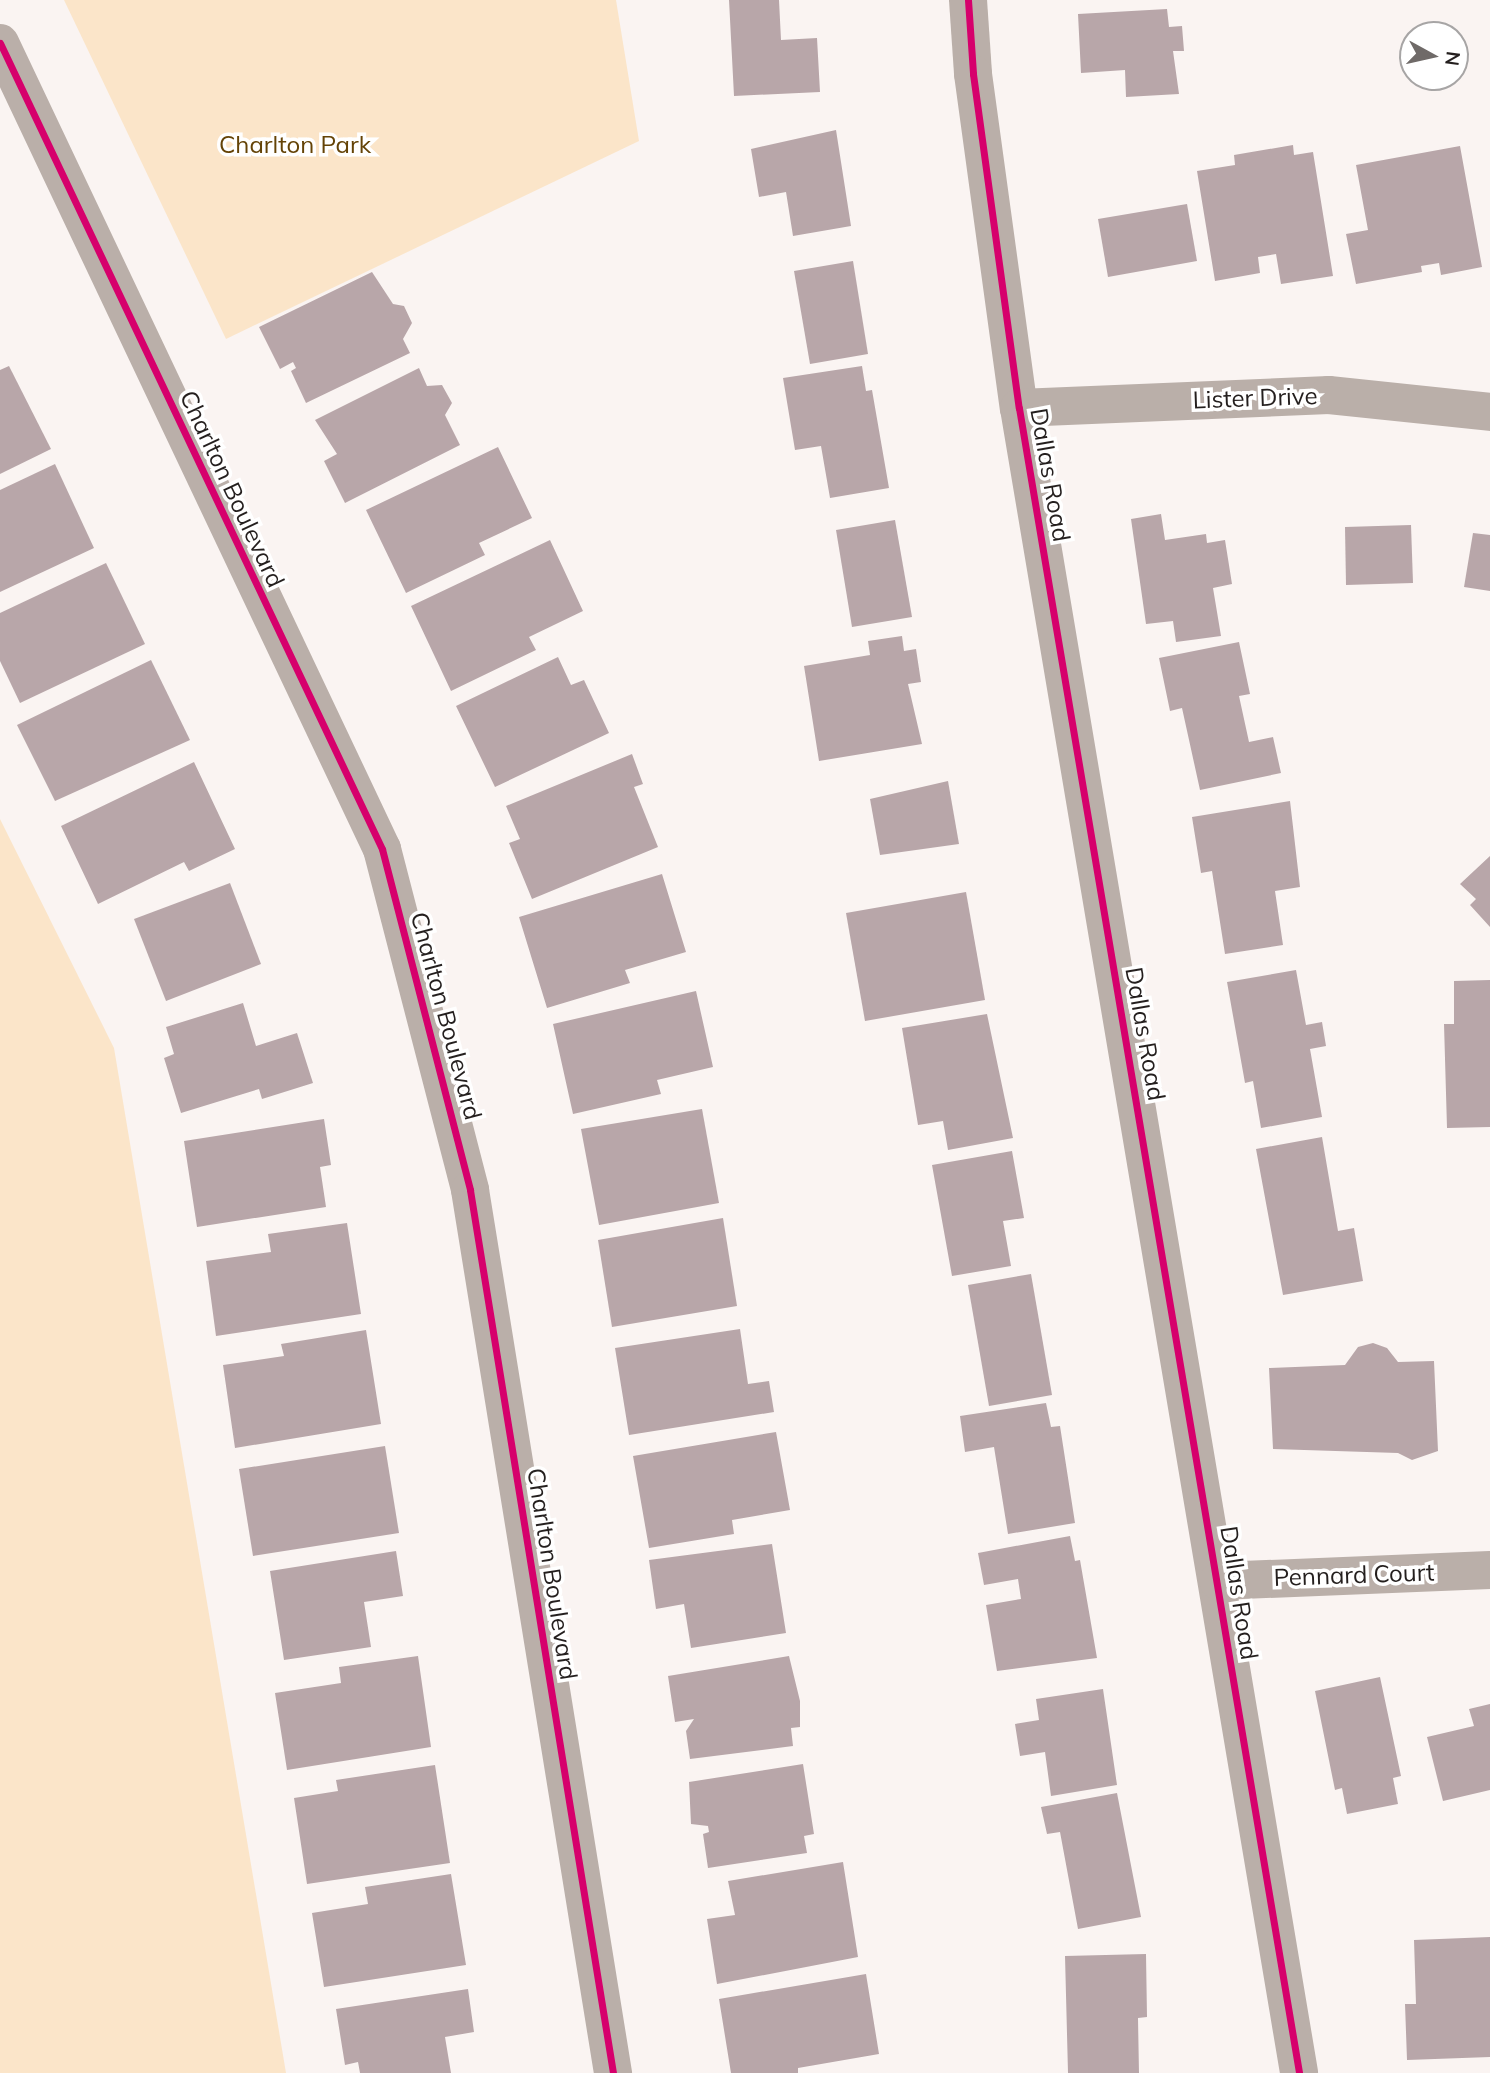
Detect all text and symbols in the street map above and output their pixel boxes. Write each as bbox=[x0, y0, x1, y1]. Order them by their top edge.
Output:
north arrow bbox=[1399, 21, 1469, 91]
text: N bbox=[1440, 50, 1466, 67]
park label: Charlton Park bbox=[219, 131, 371, 159]
street label: Lister Drive bbox=[1192, 381, 1318, 415]
street label: Charlton Boulevard bbox=[174, 386, 290, 592]
street label: Dallas Road bbox=[1024, 406, 1076, 544]
street label: Charlton Boulevard bbox=[404, 909, 488, 1123]
street label: Dallas Road bbox=[1119, 965, 1171, 1103]
street label: Charlton Boulevard bbox=[521, 1466, 583, 1682]
street label: Dallas Road bbox=[1214, 1524, 1264, 1662]
street label: Pennard Court bbox=[1273, 1558, 1435, 1592]

